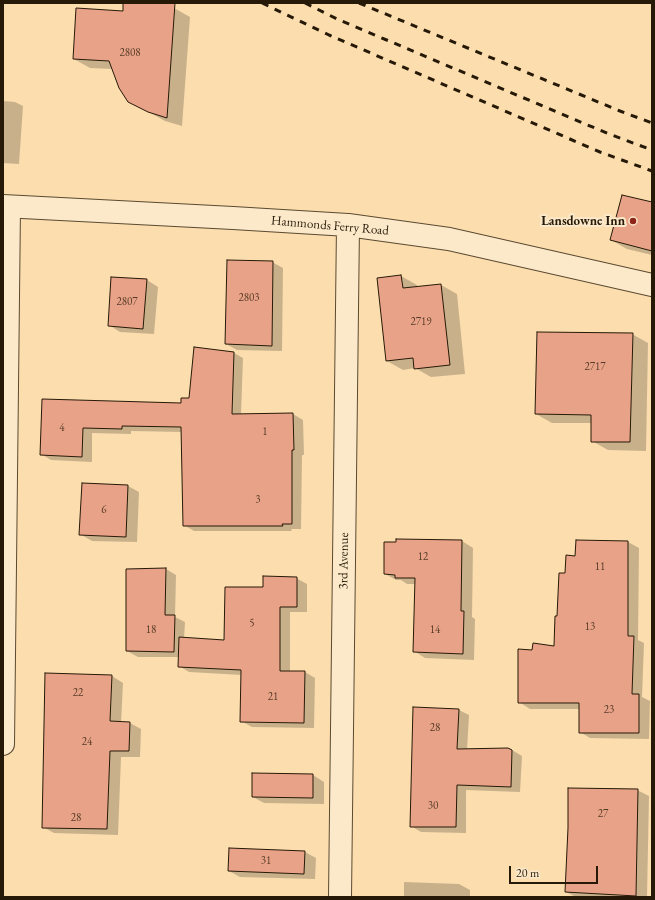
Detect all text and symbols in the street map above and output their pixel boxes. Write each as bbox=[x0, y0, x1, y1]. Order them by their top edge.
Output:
house number: 2808 bbox=[119, 46, 141, 60]
street label: Hammonds Ferry Road bbox=[270, 213, 390, 239]
place label: Lansdowne Inn bbox=[541, 213, 625, 229]
marker: Lansdowne Inn bbox=[628, 216, 638, 226]
house number: 2803 bbox=[238, 291, 260, 305]
house number: 2807 bbox=[116, 295, 138, 309]
house number: 2719 bbox=[410, 315, 432, 329]
house number: 2717 bbox=[584, 360, 606, 374]
house number: 4 bbox=[59, 421, 65, 435]
house number: 1 bbox=[262, 425, 268, 439]
house number: 3 bbox=[255, 493, 261, 507]
house number: 6 bbox=[101, 503, 107, 517]
street label: 3rd Avenue bbox=[336, 532, 352, 590]
house number: 12 bbox=[418, 550, 428, 564]
house number: 11 bbox=[595, 560, 605, 574]
house number: 5 bbox=[249, 616, 255, 630]
house number: 13 bbox=[585, 620, 595, 634]
house number: 18 bbox=[146, 623, 156, 637]
house number: 14 bbox=[430, 623, 440, 637]
house number: 22 bbox=[73, 686, 83, 700]
house number: 21 bbox=[268, 690, 278, 704]
house number: 23 bbox=[604, 703, 614, 717]
house number: 28 bbox=[430, 721, 440, 735]
house number: 24 bbox=[82, 735, 92, 749]
house number: 30 bbox=[428, 799, 438, 813]
house number: 27 bbox=[598, 807, 608, 821]
house number: 28 bbox=[71, 811, 81, 825]
house number: 31 bbox=[261, 854, 271, 868]
scale bar bbox=[511, 858, 600, 884]
text: 20 m bbox=[516, 865, 539, 881]

